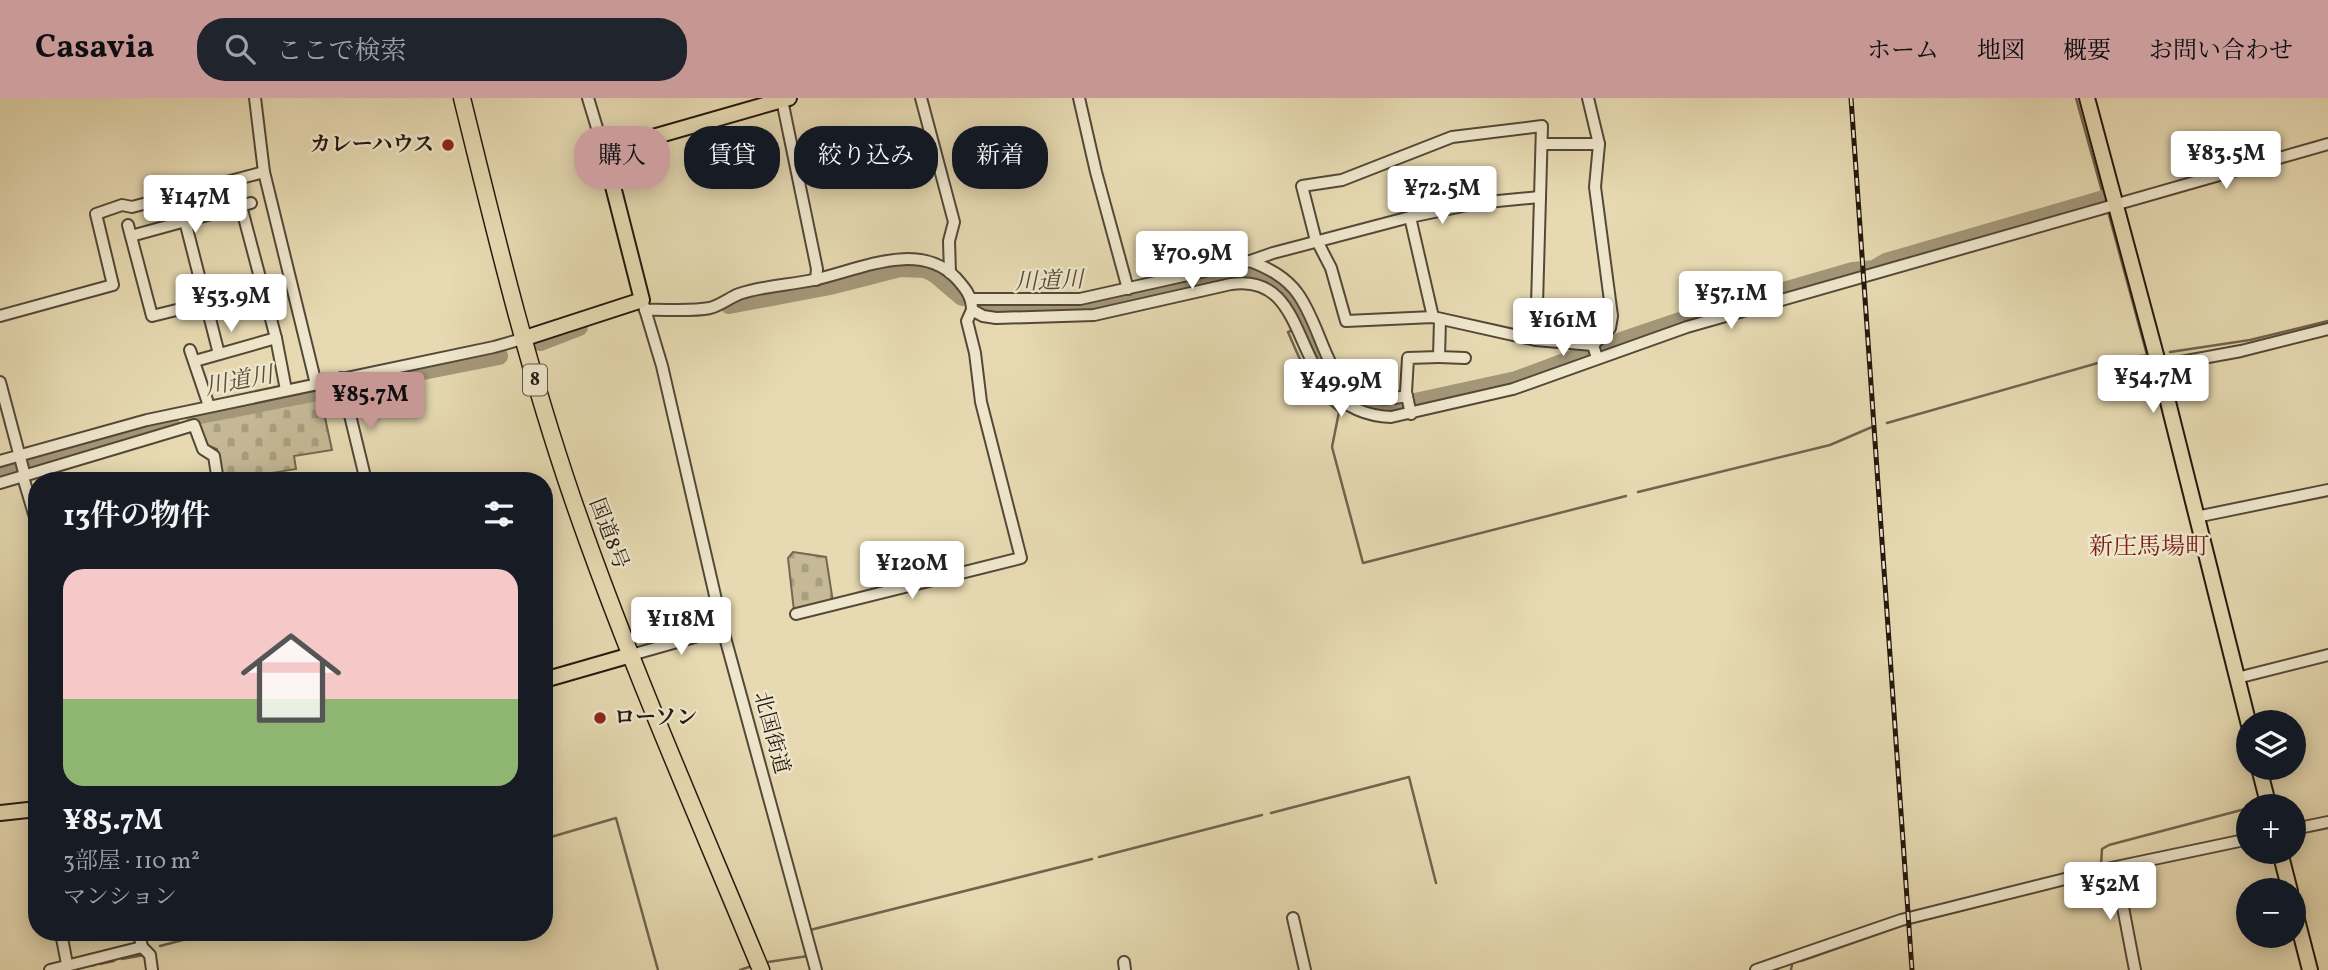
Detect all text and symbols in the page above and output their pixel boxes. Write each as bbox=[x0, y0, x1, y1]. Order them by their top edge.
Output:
search box bbox=[197, 18, 687, 81]
text: Casavia bbox=[35, 26, 155, 72]
icon: search bbox=[221, 30, 259, 68]
text: ここで検索 bbox=[277, 34, 407, 70]
text: ホーム bbox=[1867, 35, 1939, 69]
text: 地図 bbox=[1977, 35, 2025, 69]
text: 概要 bbox=[2063, 35, 2111, 69]
text: お問い合わせ bbox=[2149, 35, 2293, 69]
chip: 購入 bbox=[574, 126, 670, 189]
chip: 賃貸 bbox=[684, 126, 780, 189]
chip: 絞り込み bbox=[794, 126, 938, 189]
chip: 新着 bbox=[952, 126, 1048, 189]
place label: カレーハウス bbox=[310, 131, 434, 160]
pin: ¥83.5M bbox=[2169, 132, 2283, 191]
marker: カレーハウス bbox=[440, 137, 456, 153]
text: ¥83.5M bbox=[2187, 138, 2265, 170]
pin: ¥72.5M bbox=[1385, 166, 1499, 226]
text: ¥72.5M bbox=[1404, 173, 1480, 205]
pin: ¥147M bbox=[146, 176, 244, 235]
text: ¥147M bbox=[160, 182, 230, 214]
pin: ¥70.9M bbox=[1135, 232, 1249, 291]
text: ¥70.9M bbox=[1152, 238, 1232, 270]
water label: 川道川 bbox=[1014, 265, 1087, 299]
pin: ¥57.1M bbox=[1674, 272, 1788, 331]
pin: ¥53.9M bbox=[174, 274, 288, 334]
text: ¥57.1M bbox=[1695, 278, 1767, 310]
text: ¥53.9M bbox=[192, 281, 270, 313]
pin: ¥161M bbox=[1514, 299, 1612, 358]
text: ¥161M bbox=[1529, 305, 1597, 337]
pin: ¥54.7M bbox=[2096, 356, 2210, 415]
water label: 川道川 bbox=[202, 359, 279, 404]
pin: ¥49.9M bbox=[1284, 360, 1398, 419]
text: ¥54.7M bbox=[2114, 362, 2192, 394]
road number: 8 bbox=[523, 364, 547, 396]
text: ¥49.9M bbox=[1300, 366, 1382, 398]
pin: ¥85.7M bbox=[313, 372, 427, 432]
text: ¥85.7M bbox=[332, 379, 408, 411]
street label: 国道8号 bbox=[581, 494, 635, 574]
icon: filters bbox=[480, 495, 518, 533]
text: 13件の物件 bbox=[63, 496, 210, 538]
district label: 新庄馬場町 bbox=[2089, 531, 2209, 565]
pin: ¥120M bbox=[863, 542, 961, 601]
text: ¥120M bbox=[876, 548, 948, 580]
pin: ¥118M bbox=[632, 598, 730, 657]
text: ¥118M bbox=[647, 604, 715, 636]
icon: home bbox=[228, 615, 354, 741]
street label: 北国街道 bbox=[746, 689, 796, 777]
place label: ローソン bbox=[614, 704, 697, 733]
marker: ローソン bbox=[592, 710, 608, 726]
map controls bbox=[2236, 710, 2306, 948]
button: layers bbox=[2236, 710, 2306, 780]
button: + bbox=[2236, 794, 2306, 864]
text: ¥85.7M bbox=[63, 800, 163, 842]
text: 3部屋 · 110 m² bbox=[63, 846, 200, 878]
pin: ¥52M bbox=[2069, 862, 2151, 922]
text: ¥52M bbox=[2080, 869, 2140, 901]
button: − bbox=[2236, 878, 2306, 948]
text: マンション bbox=[63, 882, 177, 914]

